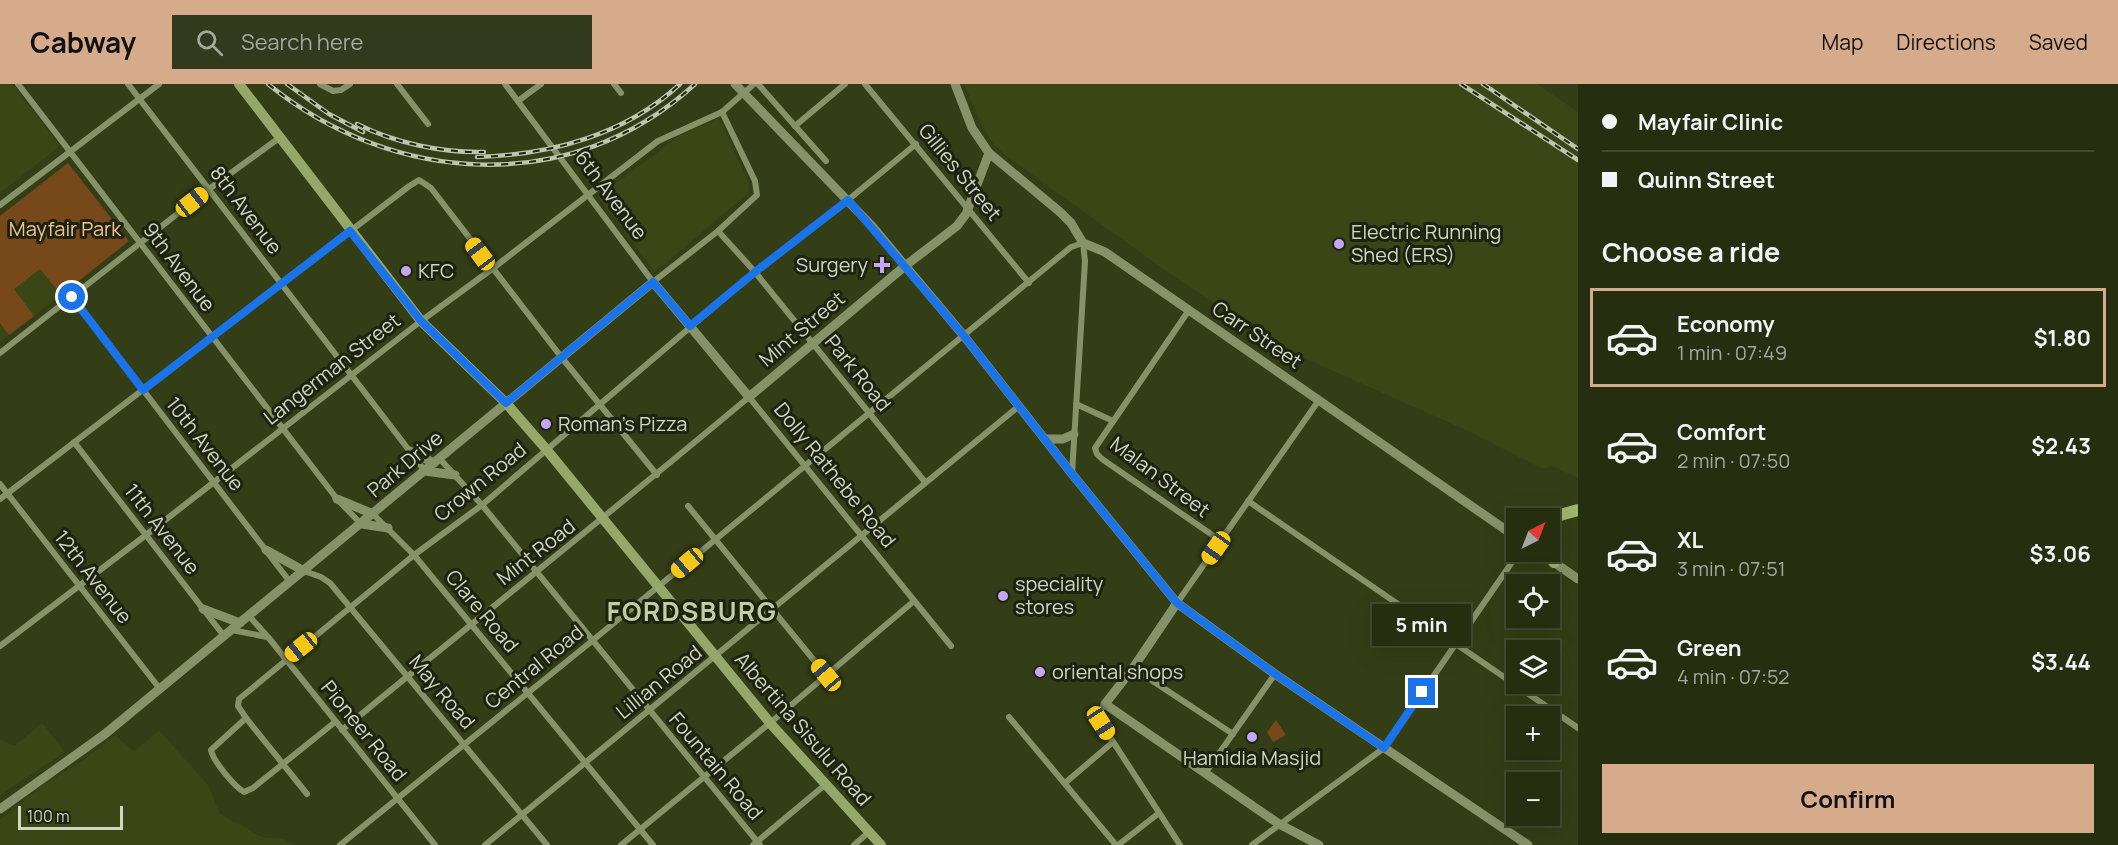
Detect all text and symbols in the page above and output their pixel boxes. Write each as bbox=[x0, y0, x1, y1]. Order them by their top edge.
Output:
search box bbox=[172, 15, 592, 69]
text: Cabway bbox=[30, 23, 136, 61]
icon: search bbox=[193, 26, 226, 59]
text: Search here bbox=[241, 27, 363, 57]
text: Map bbox=[1822, 28, 1863, 56]
text: Directions bbox=[1896, 28, 1996, 56]
text: Saved bbox=[2029, 28, 2088, 56]
text: Mayfair Clinic bbox=[1638, 107, 1783, 137]
street label: Gillies Street bbox=[913, 117, 1008, 226]
street label: 6th Avenue bbox=[569, 145, 654, 245]
street label: 8th Avenue bbox=[204, 160, 288, 259]
text: Quinn Street bbox=[1638, 165, 1775, 195]
car bbox=[172, 184, 212, 220]
park label: Mayfair Park bbox=[9, 215, 122, 242]
street label: 9th Avenue bbox=[137, 217, 222, 317]
place label: Electric Running Shed (ERS) bbox=[1351, 218, 1501, 268]
text: Choose a ride bbox=[1602, 233, 1780, 270]
car bbox=[462, 234, 498, 274]
marker: Electric Running Shed (ERS) bbox=[1332, 237, 1346, 251]
place label: Surgery bbox=[796, 251, 868, 278]
marker: Surgery bbox=[873, 256, 891, 274]
place label: KFC bbox=[418, 257, 454, 284]
marker: KFC bbox=[399, 264, 413, 278]
route start bbox=[58, 283, 85, 310]
street label: Mint Street bbox=[753, 285, 850, 372]
street label: Carr Street bbox=[1207, 295, 1307, 374]
street label: Langerman Street bbox=[258, 307, 406, 431]
text: Economy bbox=[1677, 309, 1775, 339]
icon: car bbox=[1605, 311, 1659, 365]
text: $1.80 bbox=[2034, 323, 2091, 353]
street label: Park Road bbox=[819, 329, 898, 417]
text: 1 min · 07:49 bbox=[1677, 339, 1787, 366]
street label: 10th Avenue bbox=[160, 391, 251, 496]
street label: Dolly Rathebe Road bbox=[768, 396, 902, 553]
place label: Roman's Pizza bbox=[558, 410, 687, 437]
marker: Roman's Pizza bbox=[539, 417, 553, 431]
text: Comfort bbox=[1677, 417, 1766, 447]
icon: car bbox=[1605, 419, 1659, 473]
street label: Park Drive bbox=[361, 424, 448, 503]
street label: Malan Street bbox=[1105, 430, 1216, 523]
text: $2.43 bbox=[2031, 431, 2091, 461]
street label: Crown Road bbox=[428, 436, 531, 527]
text: 2 min · 07:50 bbox=[1677, 447, 1790, 474]
street label: 11th Avenue bbox=[119, 478, 206, 580]
north arrow bbox=[1506, 508, 1560, 562]
map controls bbox=[1506, 508, 1560, 826]
street label: Mint Road bbox=[491, 512, 581, 591]
street label: 12th Avenue bbox=[48, 524, 138, 629]
text: XL bbox=[1677, 525, 1703, 555]
icon: car bbox=[1605, 527, 1659, 581]
car bbox=[1198, 528, 1234, 568]
text: $3.06 bbox=[2030, 539, 2091, 569]
car bbox=[667, 545, 707, 581]
text: 3 min · 07:51 bbox=[1677, 555, 1786, 582]
street label: Clare Road bbox=[440, 564, 525, 658]
place label: speciality stores bbox=[1015, 570, 1104, 620]
button: locate bbox=[1506, 574, 1560, 628]
marker: speciality stores bbox=[996, 589, 1010, 603]
district label: FORDSBURG bbox=[607, 593, 777, 629]
callout: 5 min bbox=[1372, 605, 1472, 647]
text: 5 min bbox=[1396, 611, 1447, 638]
street label: Central Road bbox=[479, 618, 589, 715]
car bbox=[281, 629, 321, 665]
text: Green bbox=[1677, 633, 1742, 663]
icon: car bbox=[1605, 635, 1659, 689]
street label: Lillian Road bbox=[610, 639, 707, 725]
button: layers bbox=[1506, 640, 1560, 694]
street label: Albertina Sisulu Road bbox=[729, 646, 878, 811]
text: $3.44 bbox=[2031, 647, 2091, 677]
street label: May Road bbox=[403, 649, 481, 735]
car bbox=[808, 655, 844, 695]
place label: oriental shops bbox=[1052, 658, 1183, 685]
text: 4 min · 07:52 bbox=[1677, 663, 1789, 690]
marker: oriental shops bbox=[1033, 665, 1047, 679]
street label: Pioneer Road bbox=[315, 675, 413, 787]
route end bbox=[1408, 678, 1435, 705]
car bbox=[1084, 703, 1118, 743]
street label: Fountain Road bbox=[663, 706, 769, 825]
button: + bbox=[1506, 706, 1560, 760]
marker: Hamidia Masjid bbox=[1245, 730, 1259, 744]
place label: Hamidia Masjid bbox=[1183, 744, 1321, 771]
button: Confirm bbox=[1602, 764, 2094, 833]
button: − bbox=[1506, 772, 1560, 826]
scale bar bbox=[18, 803, 123, 830]
text: 100 m bbox=[27, 805, 70, 827]

